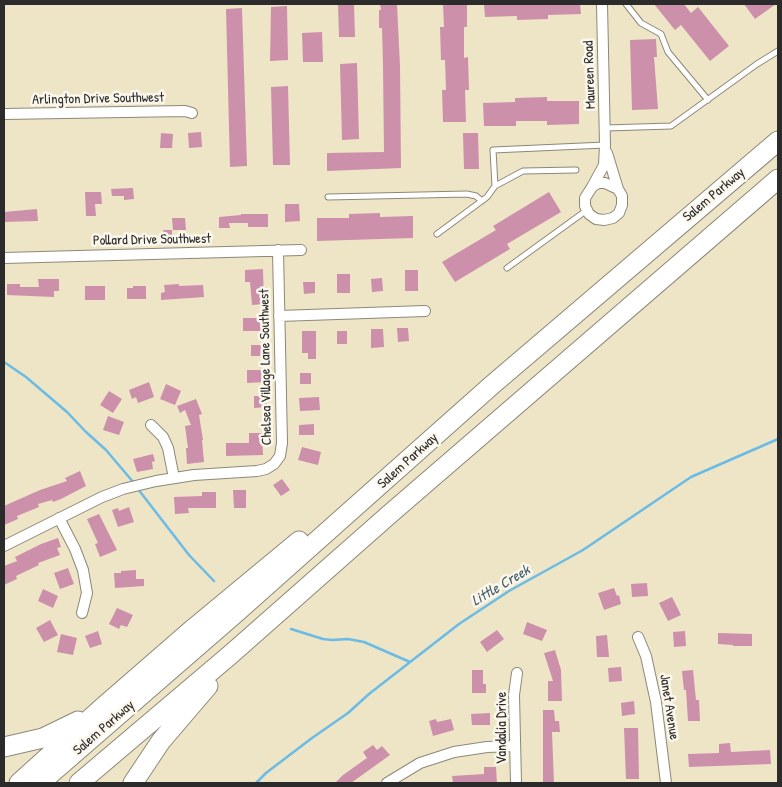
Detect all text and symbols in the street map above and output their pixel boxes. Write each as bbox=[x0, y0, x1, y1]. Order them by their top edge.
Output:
street label: Maureen Road bbox=[580, 41, 600, 109]
street label: Arlington Drive Southwest bbox=[32, 89, 164, 109]
street label: Salem Parkway bbox=[680, 164, 748, 226]
street label: Pollard Drive Southwest bbox=[93, 231, 211, 249]
street label: Chelsea Village Lane Southwest bbox=[256, 289, 276, 445]
street label: Salem Parkway bbox=[374, 430, 442, 492]
water label: Little Creek bbox=[469, 562, 533, 610]
street label: Janet Avenue bbox=[656, 673, 682, 741]
street label: Vandalia Drive bbox=[494, 692, 510, 764]
street label: Salem Parkway bbox=[70, 697, 138, 759]

